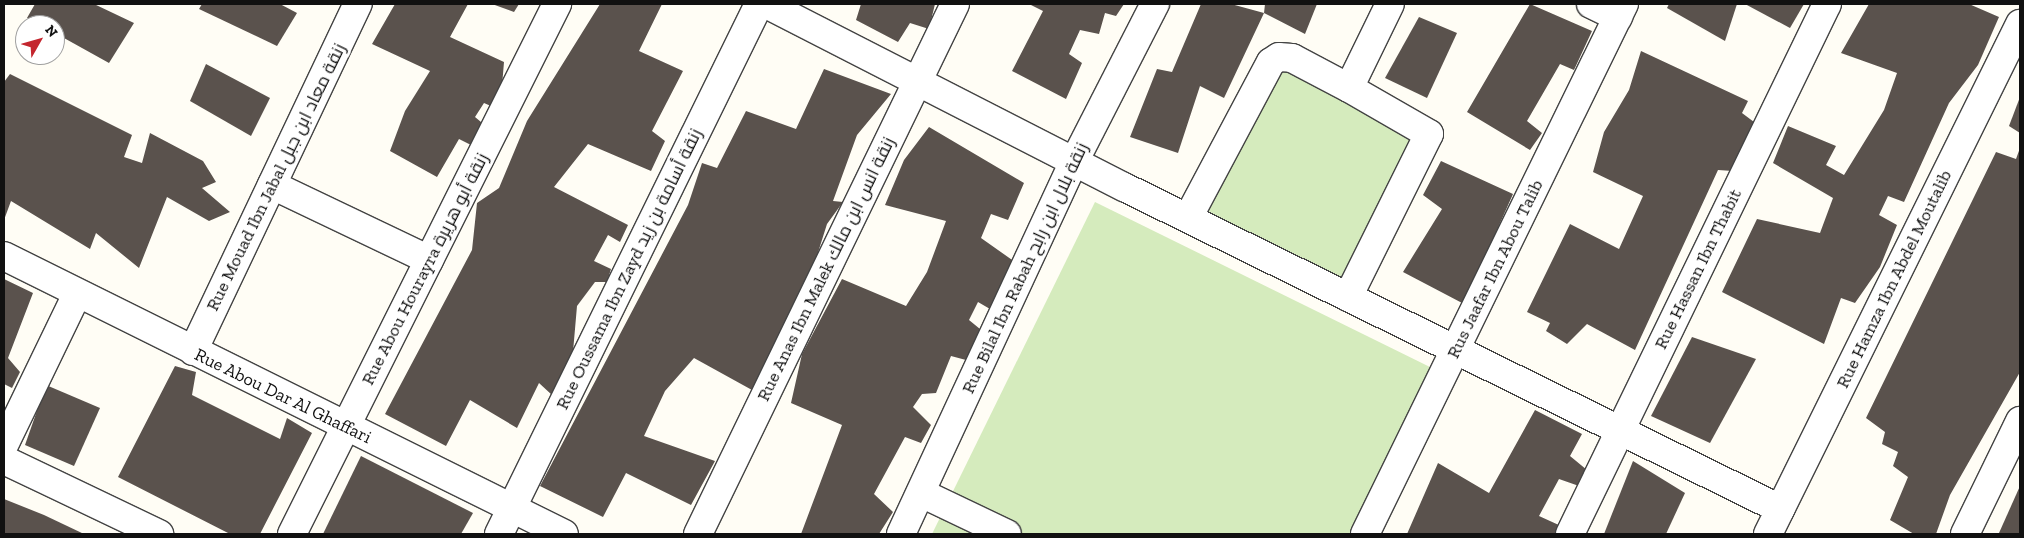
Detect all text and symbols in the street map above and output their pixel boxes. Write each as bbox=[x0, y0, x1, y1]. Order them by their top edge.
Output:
north arrow bbox=[15, 15, 65, 65]
text: N bbox=[41, 22, 61, 40]
street label: Rue Mouad Ibn Jabal زنقة معاد ابن جبل bbox=[202, 40, 350, 314]
street label: Rue Oussama Ibn Zayd زنقة أسامة بن زيد bbox=[551, 125, 707, 413]
street label: Rue Anas Ibn Malek زنقة انس ابن مالك bbox=[752, 133, 900, 405]
street label: Rue Bilal Ibn Rabah زنقة بلال ابن رابح bbox=[957, 139, 1093, 397]
street label: Rue Abou Hourayra زنقة أبو هريرة bbox=[357, 149, 493, 389]
street label: Rue Hamza Ibn Abdel Moutalib bbox=[1832, 166, 1956, 392]
street label: Rus Jaafar Ibn Abou Talib bbox=[1442, 175, 1548, 363]
street label: Rue Hassan Ibn Thabit bbox=[1650, 185, 1746, 353]
street label: Rue Abou Dar Al Ghaffari bbox=[190, 343, 376, 449]

